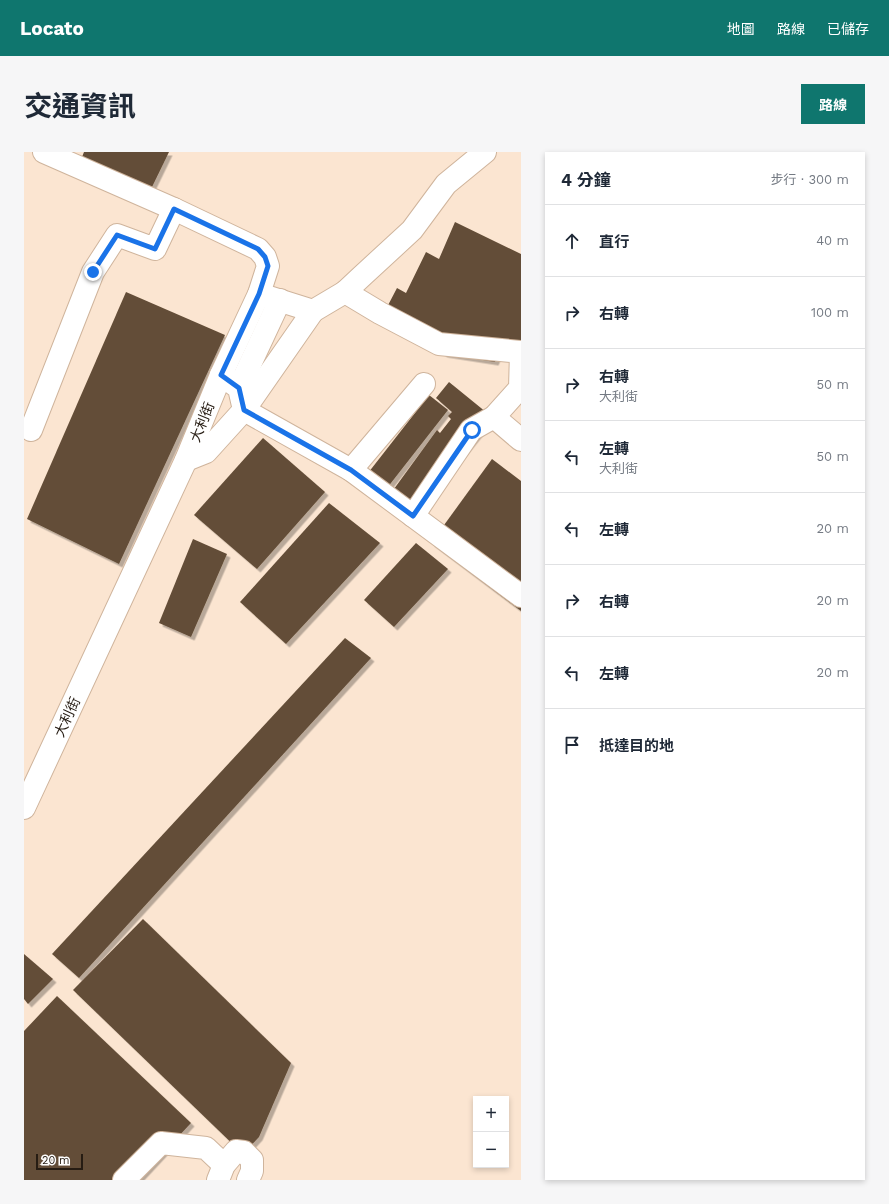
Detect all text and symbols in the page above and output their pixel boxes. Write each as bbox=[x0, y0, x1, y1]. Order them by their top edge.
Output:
text: Locato bbox=[20, 17, 84, 40]
text: 地圖 bbox=[727, 21, 755, 37]
text: 路線 bbox=[777, 21, 805, 37]
text: 已儲存 bbox=[827, 21, 869, 37]
button: 路線 bbox=[801, 84, 865, 124]
text: 交通資訊 bbox=[24, 90, 136, 123]
text: 4 分鐘 bbox=[561, 170, 611, 190]
text: 步行 · 300 m bbox=[771, 172, 849, 187]
icon: ahead bbox=[561, 230, 583, 252]
text: 直行 bbox=[599, 233, 629, 251]
text: 40 m bbox=[816, 233, 849, 248]
route end bbox=[84, 263, 102, 281]
icon: right bbox=[561, 302, 583, 324]
text: 右轉 bbox=[599, 305, 629, 323]
text: 100 m bbox=[811, 305, 849, 320]
text: 右轉 bbox=[599, 368, 629, 386]
icon: right bbox=[561, 374, 583, 396]
text: 50 m bbox=[817, 377, 849, 392]
text: 大利街 bbox=[599, 389, 638, 404]
street label: 大利街 bbox=[187, 400, 217, 444]
route start bbox=[463, 421, 481, 439]
text: 左轉 bbox=[599, 440, 629, 458]
icon: left bbox=[561, 446, 583, 468]
text: 50 m bbox=[817, 449, 849, 464]
text: 大利街 bbox=[599, 461, 638, 476]
icon: left bbox=[561, 518, 583, 540]
text: 左轉 bbox=[599, 521, 629, 539]
text: 20 m bbox=[817, 521, 849, 536]
icon: right bbox=[561, 590, 583, 612]
text: 右轉 bbox=[599, 593, 629, 611]
text: 20 m bbox=[817, 593, 849, 608]
icon: left bbox=[561, 662, 583, 684]
text: 左轉 bbox=[599, 665, 629, 683]
text: 20 m bbox=[817, 665, 849, 680]
street label: 大利街 bbox=[51, 695, 83, 739]
icon: arrive bbox=[561, 734, 583, 756]
text: 抵達目的地 bbox=[599, 737, 674, 755]
map controls bbox=[473, 1096, 509, 1168]
button: + bbox=[473, 1096, 509, 1132]
button: − bbox=[473, 1132, 509, 1168]
scale bar bbox=[36, 1152, 83, 1171]
text: 20 m bbox=[42, 1154, 70, 1167]

